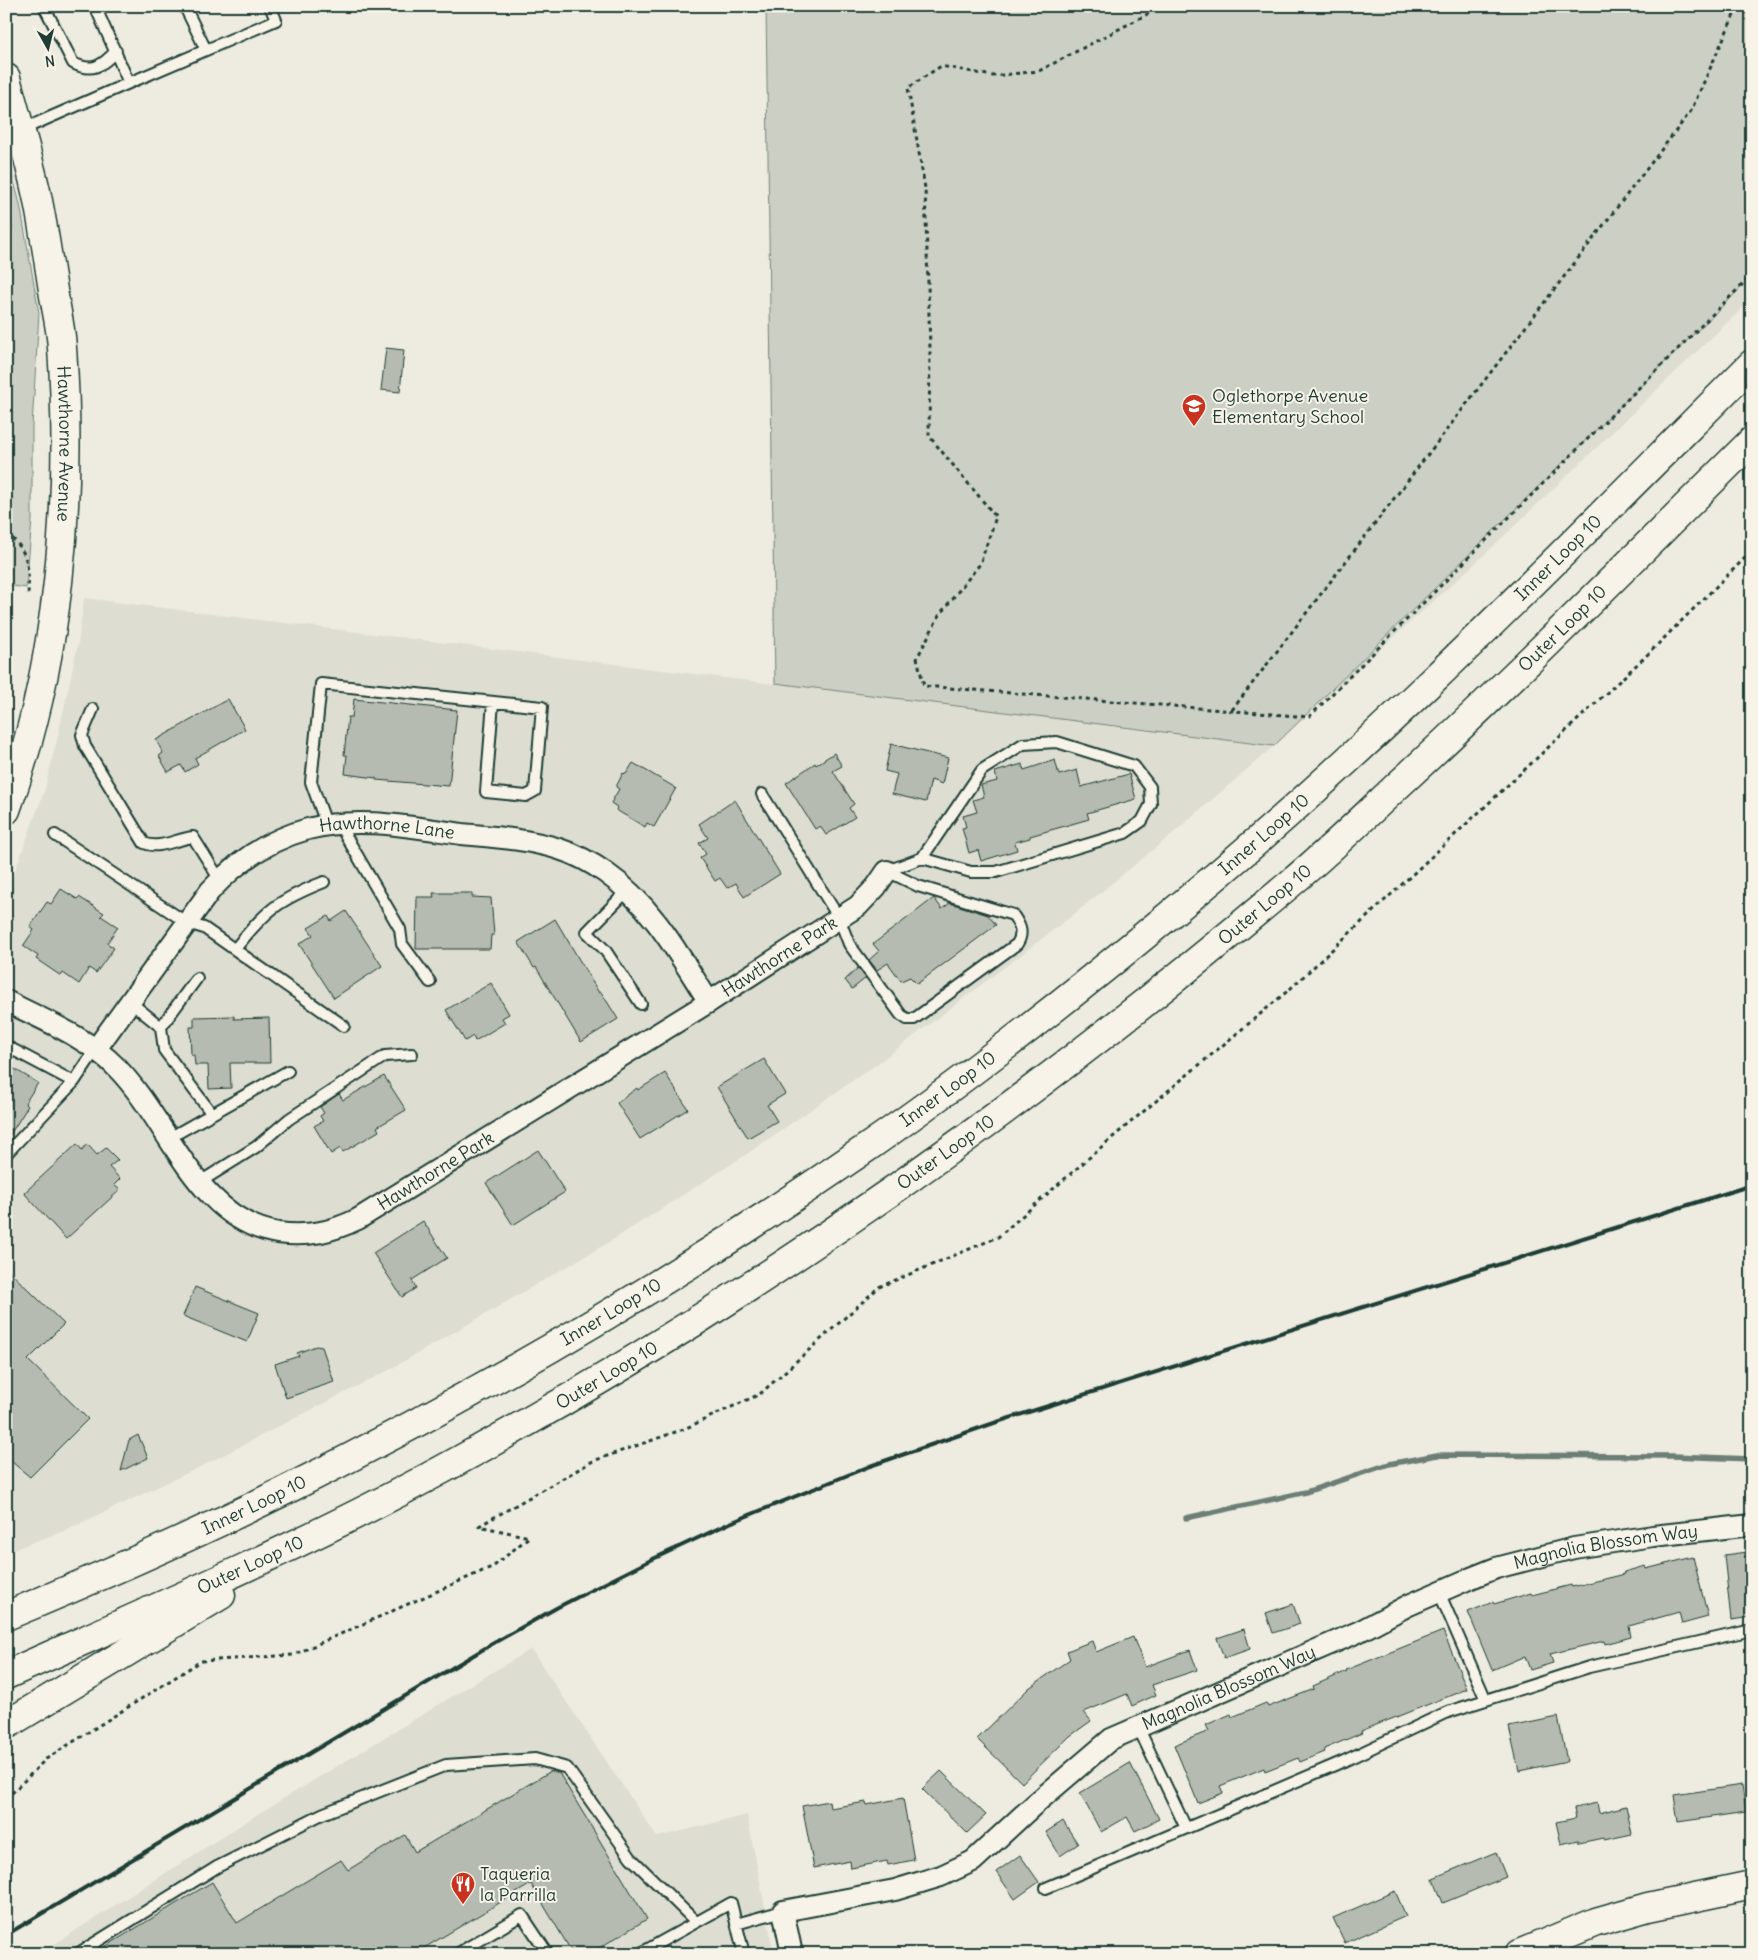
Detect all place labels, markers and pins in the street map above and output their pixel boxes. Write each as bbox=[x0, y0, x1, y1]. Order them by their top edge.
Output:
place label: Oglethorpe Avenue Elementary School bbox=[1212, 384, 1368, 428]
school or university icon: Oglethorpe Avenue Elementary School bbox=[1181, 393, 1207, 427]
place label: Taqueria la Parrilla bbox=[480, 1862, 556, 1906]
restaurant icon: Taqueria la Parrilla bbox=[450, 1871, 476, 1905]

